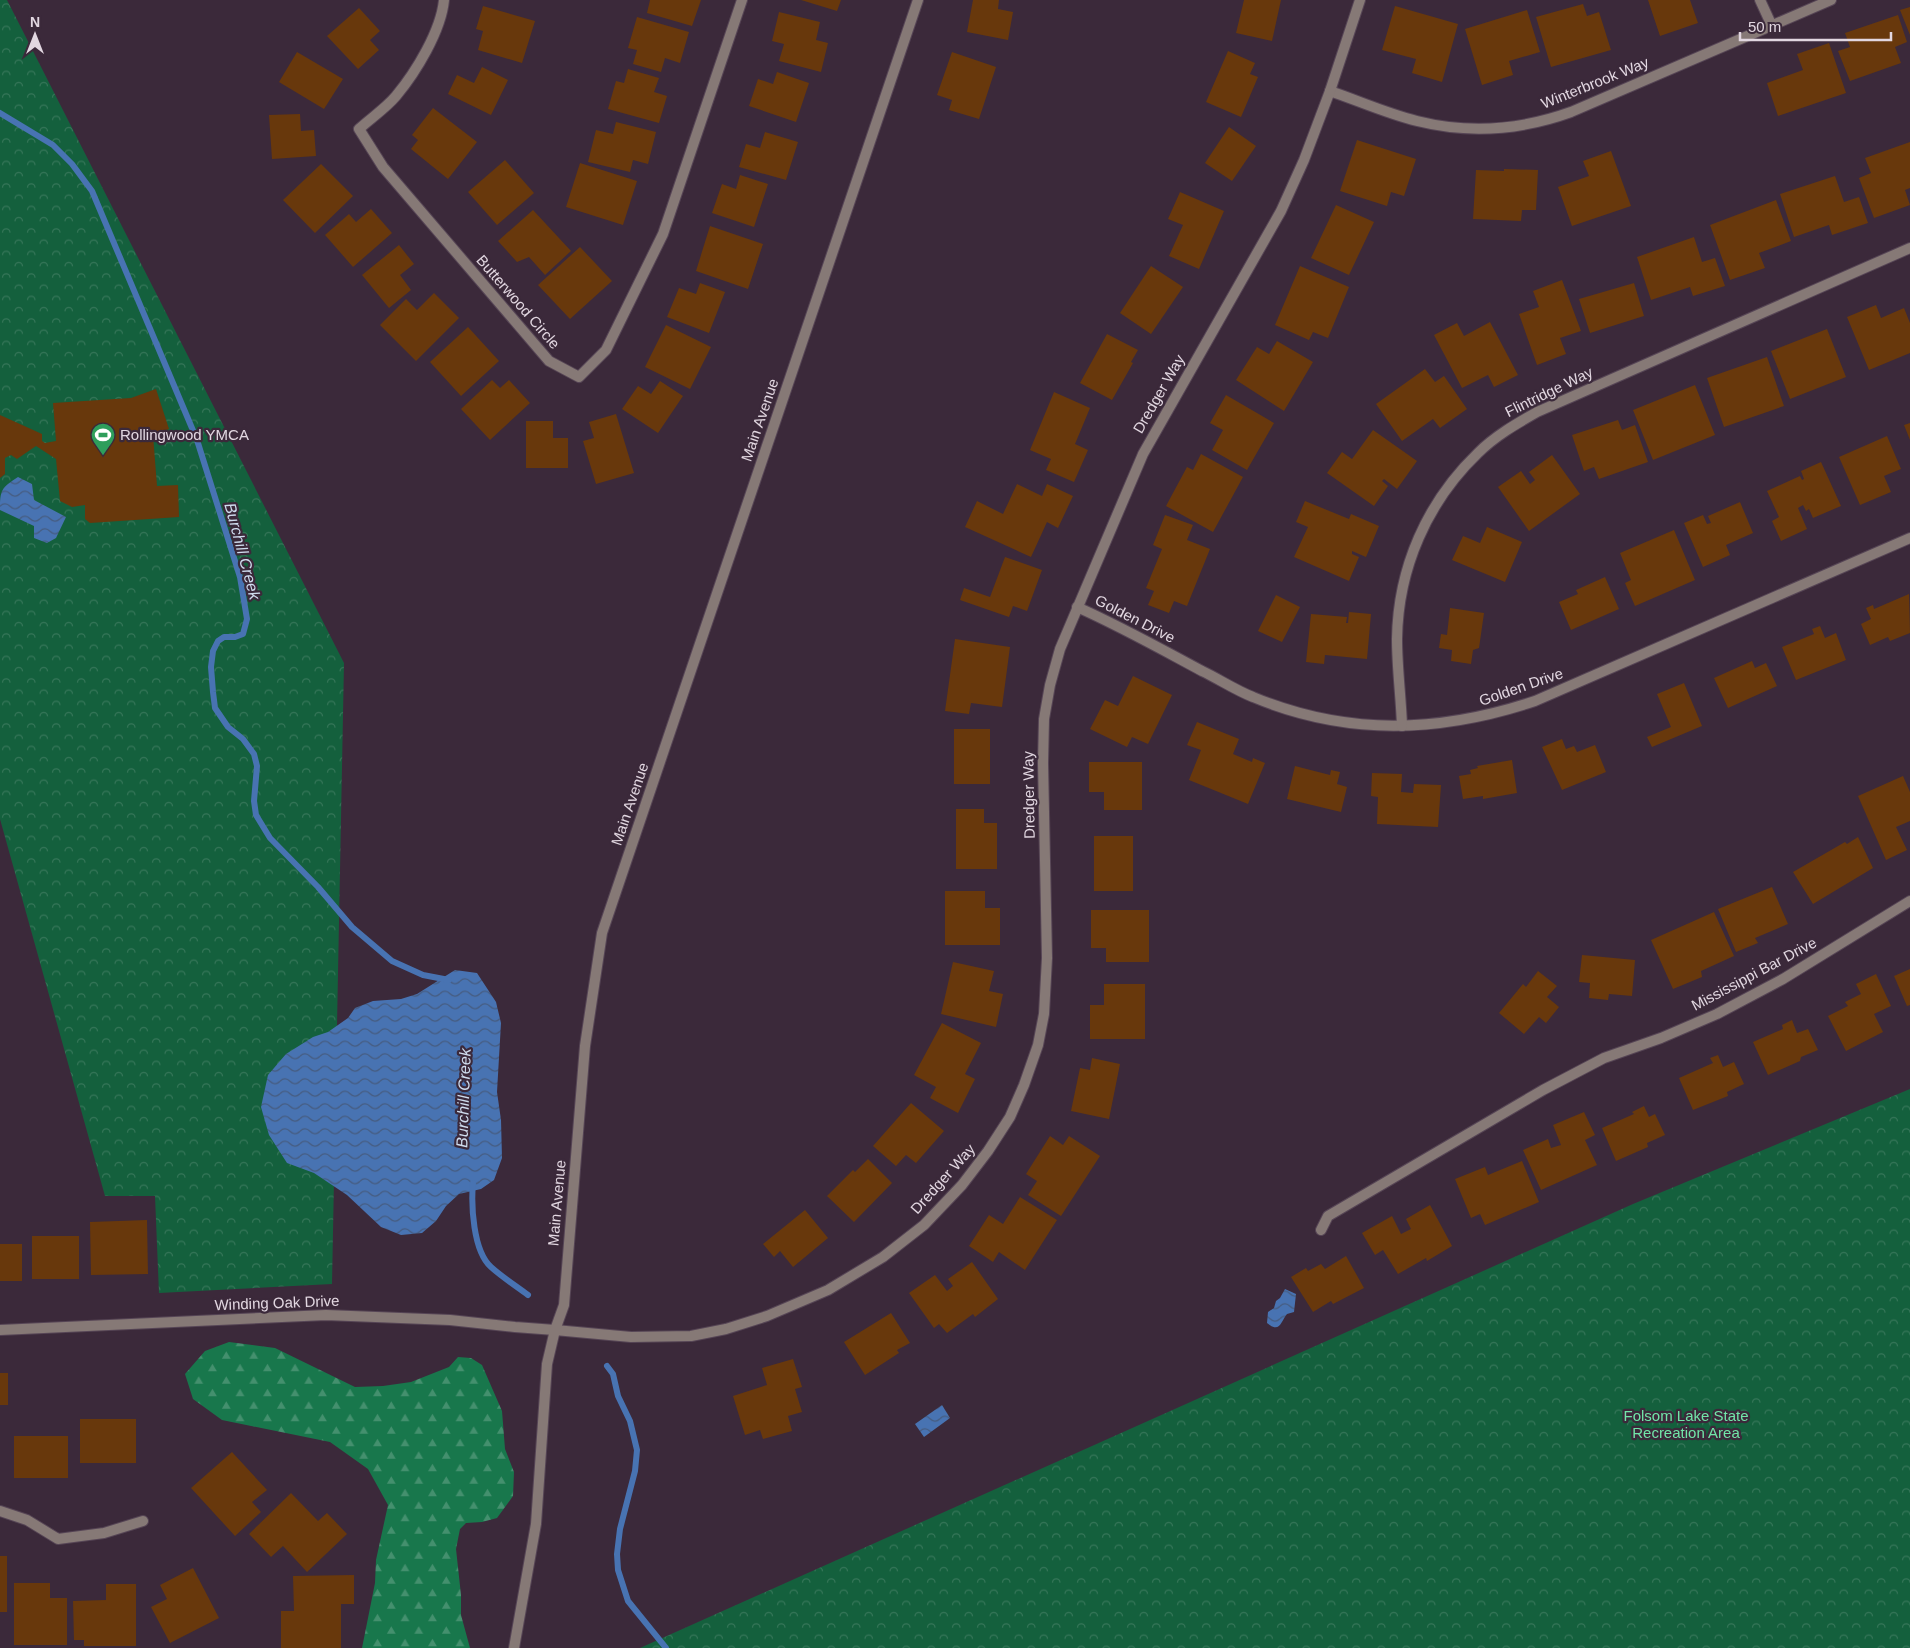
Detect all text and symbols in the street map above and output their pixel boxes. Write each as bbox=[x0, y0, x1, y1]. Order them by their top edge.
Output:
north arrow bbox=[10, 10, 60, 60]
scale bar bbox=[1740, 10, 1891, 42]
text: N bbox=[30, 14, 40, 30]
text: 50 m bbox=[1748, 18, 1781, 35]
street label: Winterbrook Way bbox=[1539, 53, 1652, 112]
street label: Butterwood Circle bbox=[473, 251, 564, 352]
street label: Dredger Way bbox=[1129, 351, 1188, 436]
street label: Flintridge Way bbox=[1502, 363, 1596, 420]
street label: Main Avenue bbox=[737, 376, 782, 463]
sports icon: Rollingwood YMCA bbox=[90, 422, 116, 456]
place label: Rollingwood YMCA bbox=[120, 426, 249, 443]
water label: Burchill Creek bbox=[221, 501, 264, 602]
street label: Golden Drive bbox=[1092, 591, 1178, 646]
street label: Golden Drive bbox=[1477, 664, 1565, 709]
street label: Dredger Way bbox=[1019, 750, 1038, 839]
street label: Main Avenue bbox=[607, 760, 652, 847]
street label: Mississippi Bar Drive bbox=[1688, 933, 1819, 1014]
water label: Burchill Creek bbox=[453, 1047, 474, 1148]
street label: Dredger Way bbox=[907, 1140, 979, 1217]
street label: Main Avenue bbox=[544, 1159, 569, 1247]
street label: Winding Oak Drive bbox=[214, 1292, 340, 1313]
park label: Folsom Lake State Recreation Area bbox=[1623, 1407, 1749, 1441]

